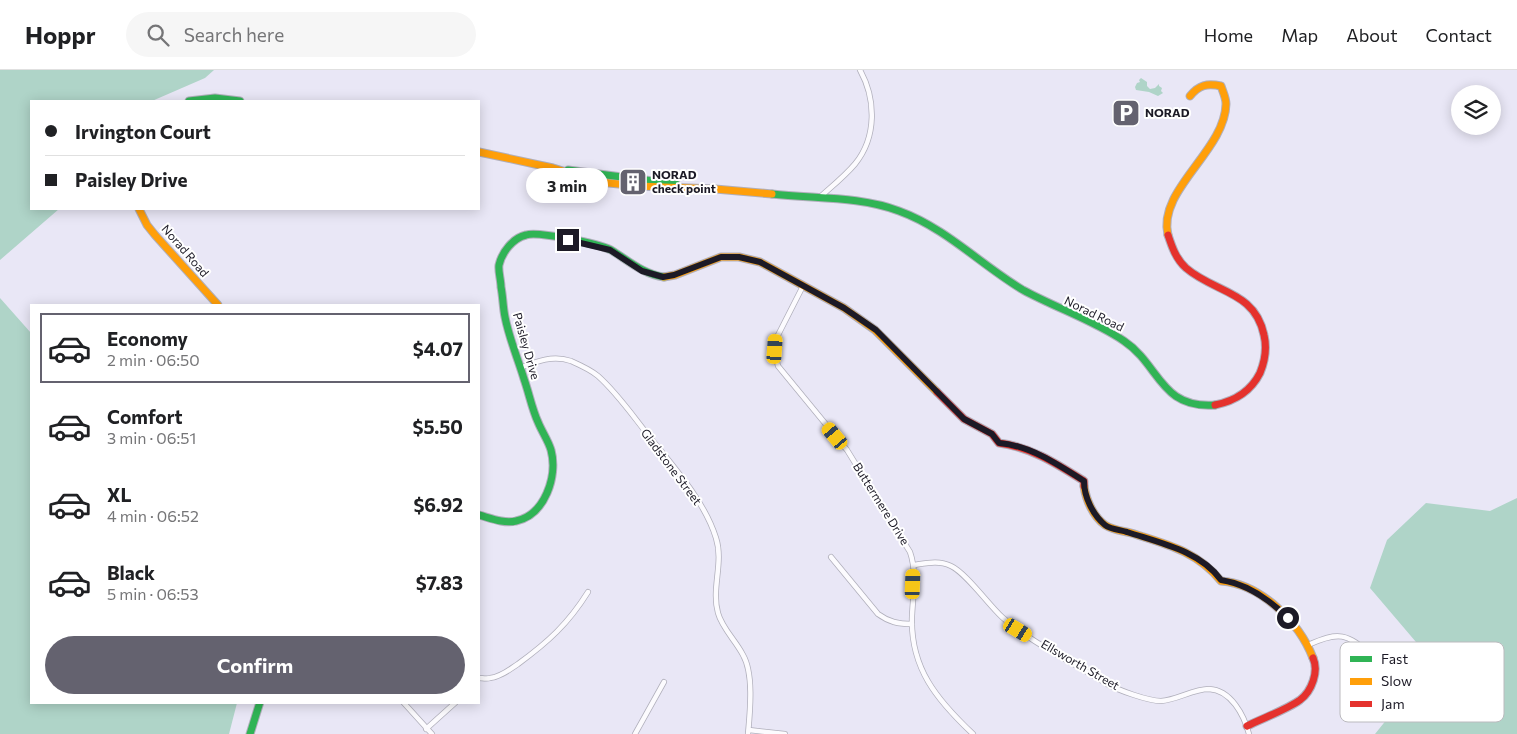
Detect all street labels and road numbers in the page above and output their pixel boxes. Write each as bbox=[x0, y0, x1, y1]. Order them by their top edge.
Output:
street label: Norad Road bbox=[159, 221, 212, 279]
street label: Norad Road bbox=[1062, 293, 1127, 334]
street label: Paisley Drive bbox=[511, 311, 543, 381]
street label: Gladstone Street bbox=[639, 425, 705, 507]
street label: Buttermere Drive bbox=[851, 460, 913, 547]
street label: Ellsworth Street bbox=[1039, 636, 1122, 692]

